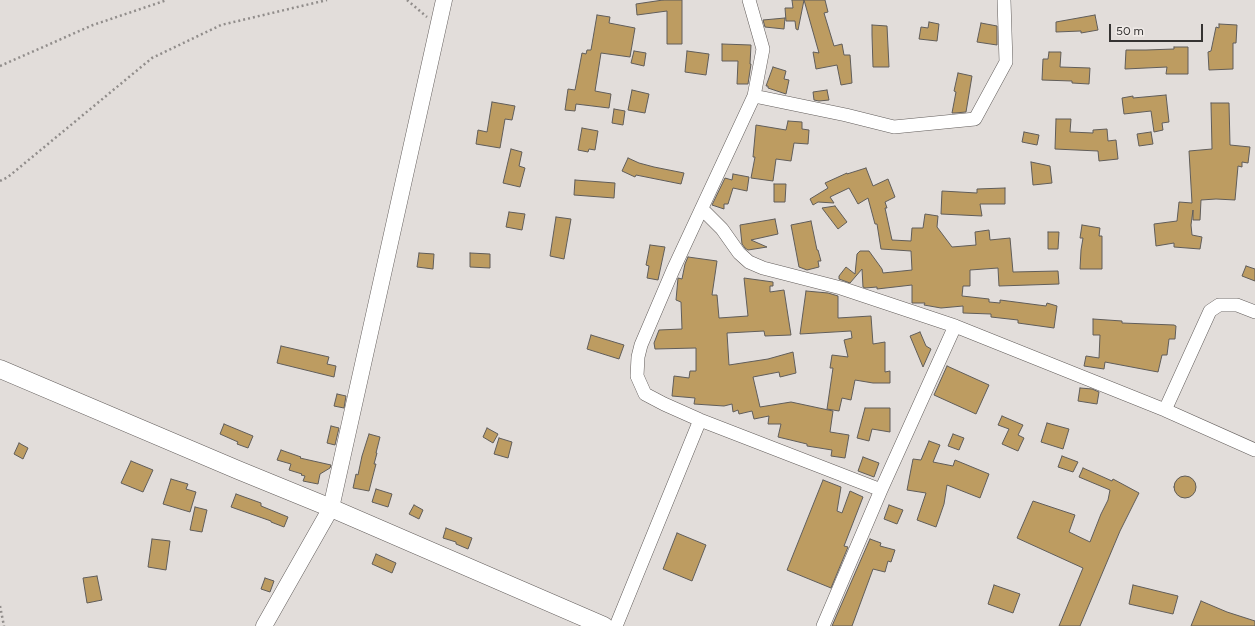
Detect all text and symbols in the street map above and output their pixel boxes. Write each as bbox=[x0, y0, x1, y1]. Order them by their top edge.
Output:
scale bar bbox=[1111, 16, 1205, 42]
text: 50 m bbox=[1116, 24, 1144, 38]

